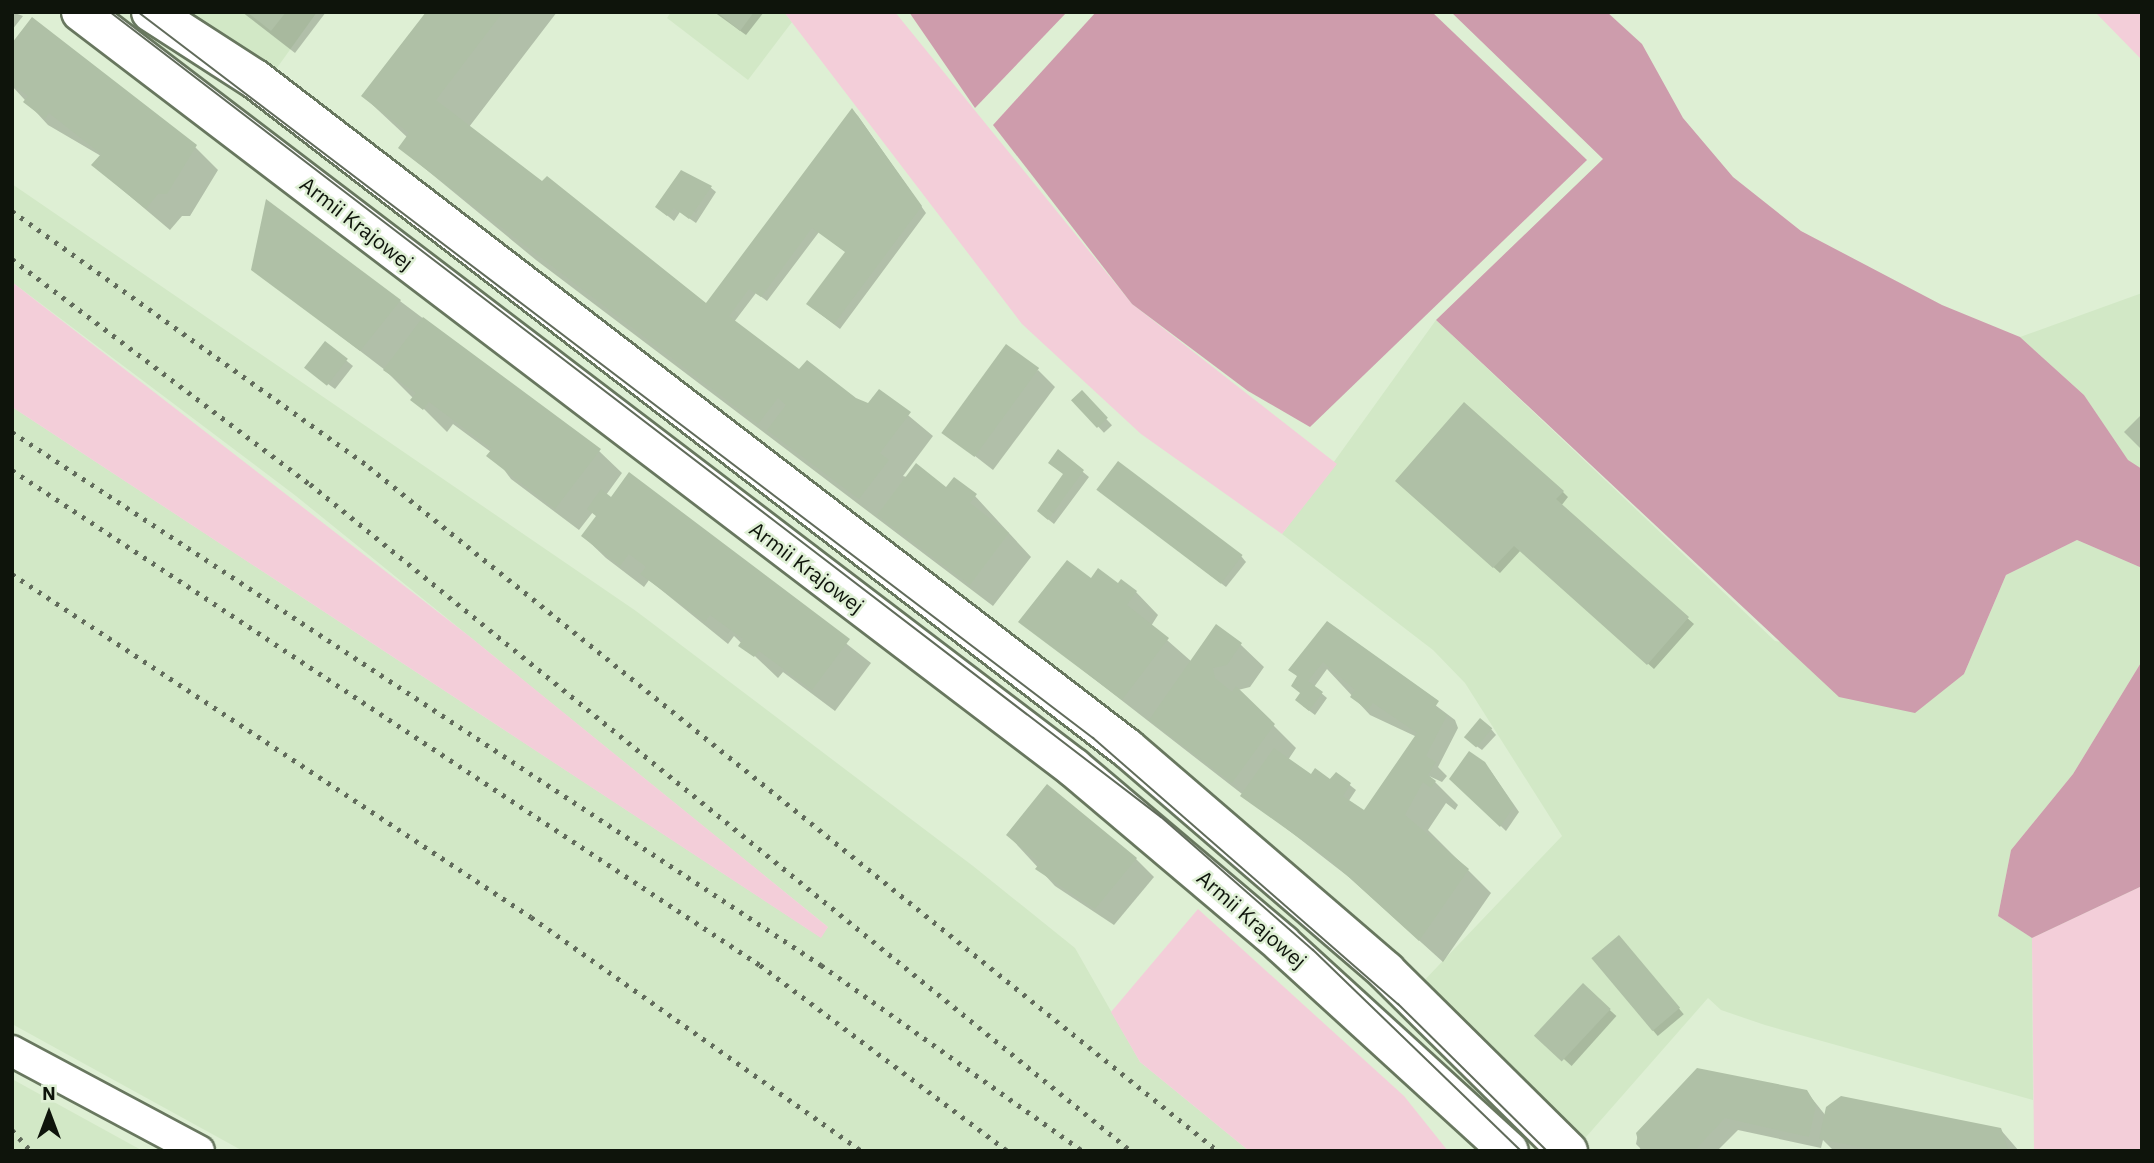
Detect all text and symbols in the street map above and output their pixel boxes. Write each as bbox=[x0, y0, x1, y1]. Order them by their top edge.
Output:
street label: Armii Krajowej bbox=[295, 171, 419, 275]
street label: Armii Krajowej bbox=[745, 516, 869, 618]
street label: Armii Krajowej bbox=[1192, 865, 1312, 973]
north arrow bbox=[14, 1079, 84, 1149]
text: N bbox=[42, 1081, 56, 1105]

